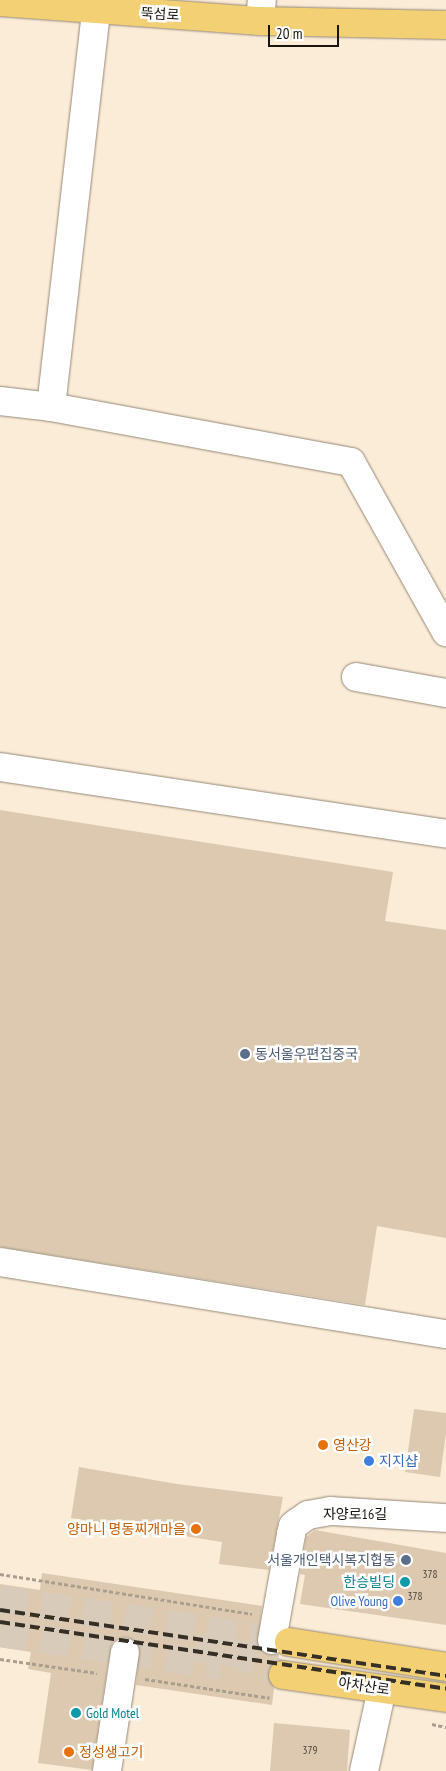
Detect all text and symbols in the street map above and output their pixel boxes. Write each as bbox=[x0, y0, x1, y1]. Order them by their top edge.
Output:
street label: 뚝섬로 bbox=[140, 5, 180, 23]
scale bar bbox=[271, 15, 342, 47]
text: 20 m bbox=[276, 24, 302, 43]
place label: 동서울우편집중국 bbox=[255, 1046, 358, 1062]
marker: 동서울우편집중국 bbox=[239, 1048, 251, 1060]
place label: 영산강 bbox=[333, 1437, 372, 1453]
marker: 영산강 bbox=[317, 1439, 329, 1451]
place label: 지지샵 bbox=[379, 1453, 418, 1469]
marker: 지지샵 bbox=[363, 1455, 375, 1467]
street label: 자양로16길 bbox=[323, 1506, 387, 1522]
place label: 양마니 명동찌개마을 bbox=[67, 1521, 186, 1537]
marker: 양마니 명동찌개마을 bbox=[190, 1523, 202, 1535]
place label: 서울개인택시복지협동 bbox=[267, 1552, 396, 1568]
marker: 서울개인택시복지협동 bbox=[400, 1554, 412, 1566]
house number: 378 bbox=[423, 1567, 437, 1581]
place label: 한승빌딩 bbox=[343, 1574, 395, 1590]
marker: 한승빌딩 bbox=[399, 1576, 411, 1588]
house number: 378 bbox=[408, 1589, 422, 1603]
place label: Olive Young bbox=[330, 1593, 388, 1609]
marker: Olive Young bbox=[392, 1595, 404, 1607]
street label: 아차산로 bbox=[337, 1674, 391, 1698]
place label: Gold Motel bbox=[86, 1705, 139, 1721]
marker: Gold Motel bbox=[70, 1707, 82, 1719]
house number: 379 bbox=[303, 1743, 317, 1757]
place label: 정성생고기 bbox=[79, 1744, 143, 1760]
marker: 정성생고기 bbox=[63, 1746, 75, 1758]

